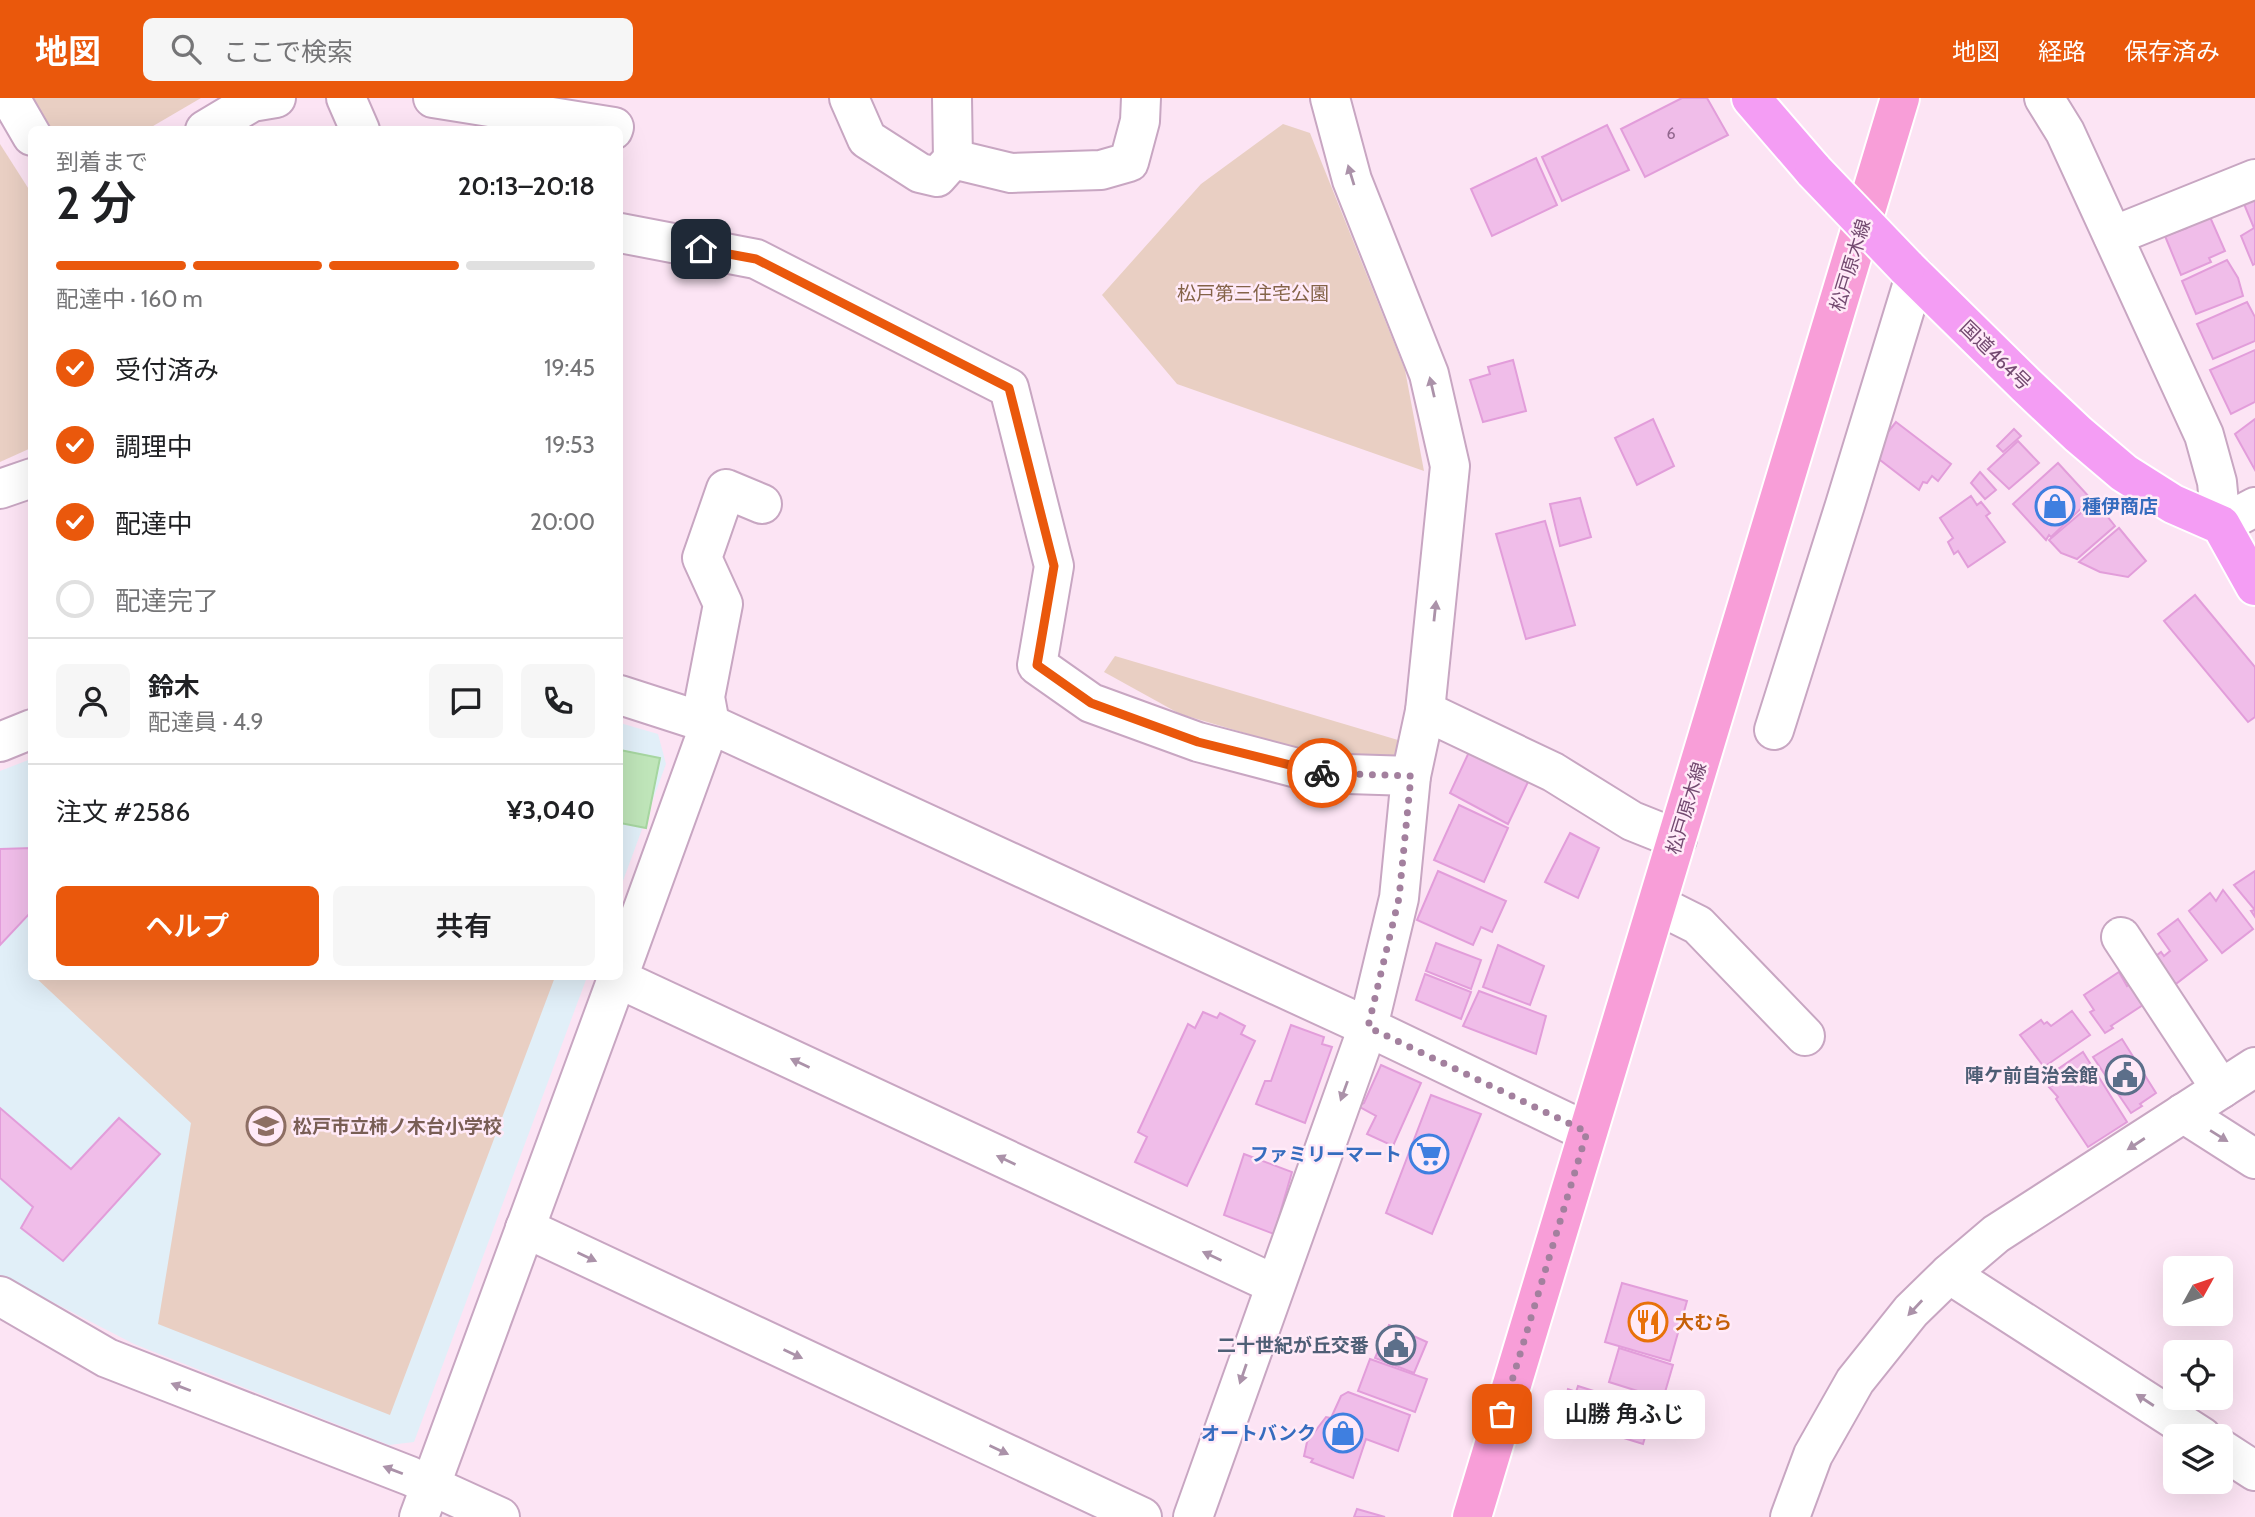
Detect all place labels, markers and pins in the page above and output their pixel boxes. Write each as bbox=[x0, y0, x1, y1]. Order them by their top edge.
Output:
pin bbox=[671, 219, 731, 279]
shop icon: 種伊商店 bbox=[2034, 485, 2076, 527]
place label: 種伊商店 bbox=[2082, 495, 2158, 518]
public building icon: 陣ケ前自治会館 bbox=[2104, 1054, 2146, 1096]
place label: 陣ケ前自治会館 bbox=[1965, 1064, 2098, 1087]
school or university icon: 松戸市立柿ノ木台小学校 bbox=[245, 1105, 287, 1147]
place label: 松戸市立柿ノ木台小学校 bbox=[293, 1115, 502, 1138]
supermarket icon: ファミリーマート bbox=[1408, 1133, 1450, 1175]
place label: ファミリーマート bbox=[1250, 1143, 1402, 1166]
restaurant icon: 大むら bbox=[1627, 1301, 1669, 1343]
place label: 大むら bbox=[1675, 1311, 1732, 1334]
public building icon: 二十世紀が丘交番 bbox=[1375, 1324, 1417, 1366]
place label: 二十世紀が丘交番 bbox=[1217, 1334, 1369, 1357]
pin bbox=[1472, 1384, 1532, 1444]
callout: 山勝 角ふじ bbox=[1544, 1390, 1705, 1438]
shop icon: オートバンク bbox=[1322, 1412, 1364, 1454]
place label: オートバンク bbox=[1201, 1422, 1316, 1445]

